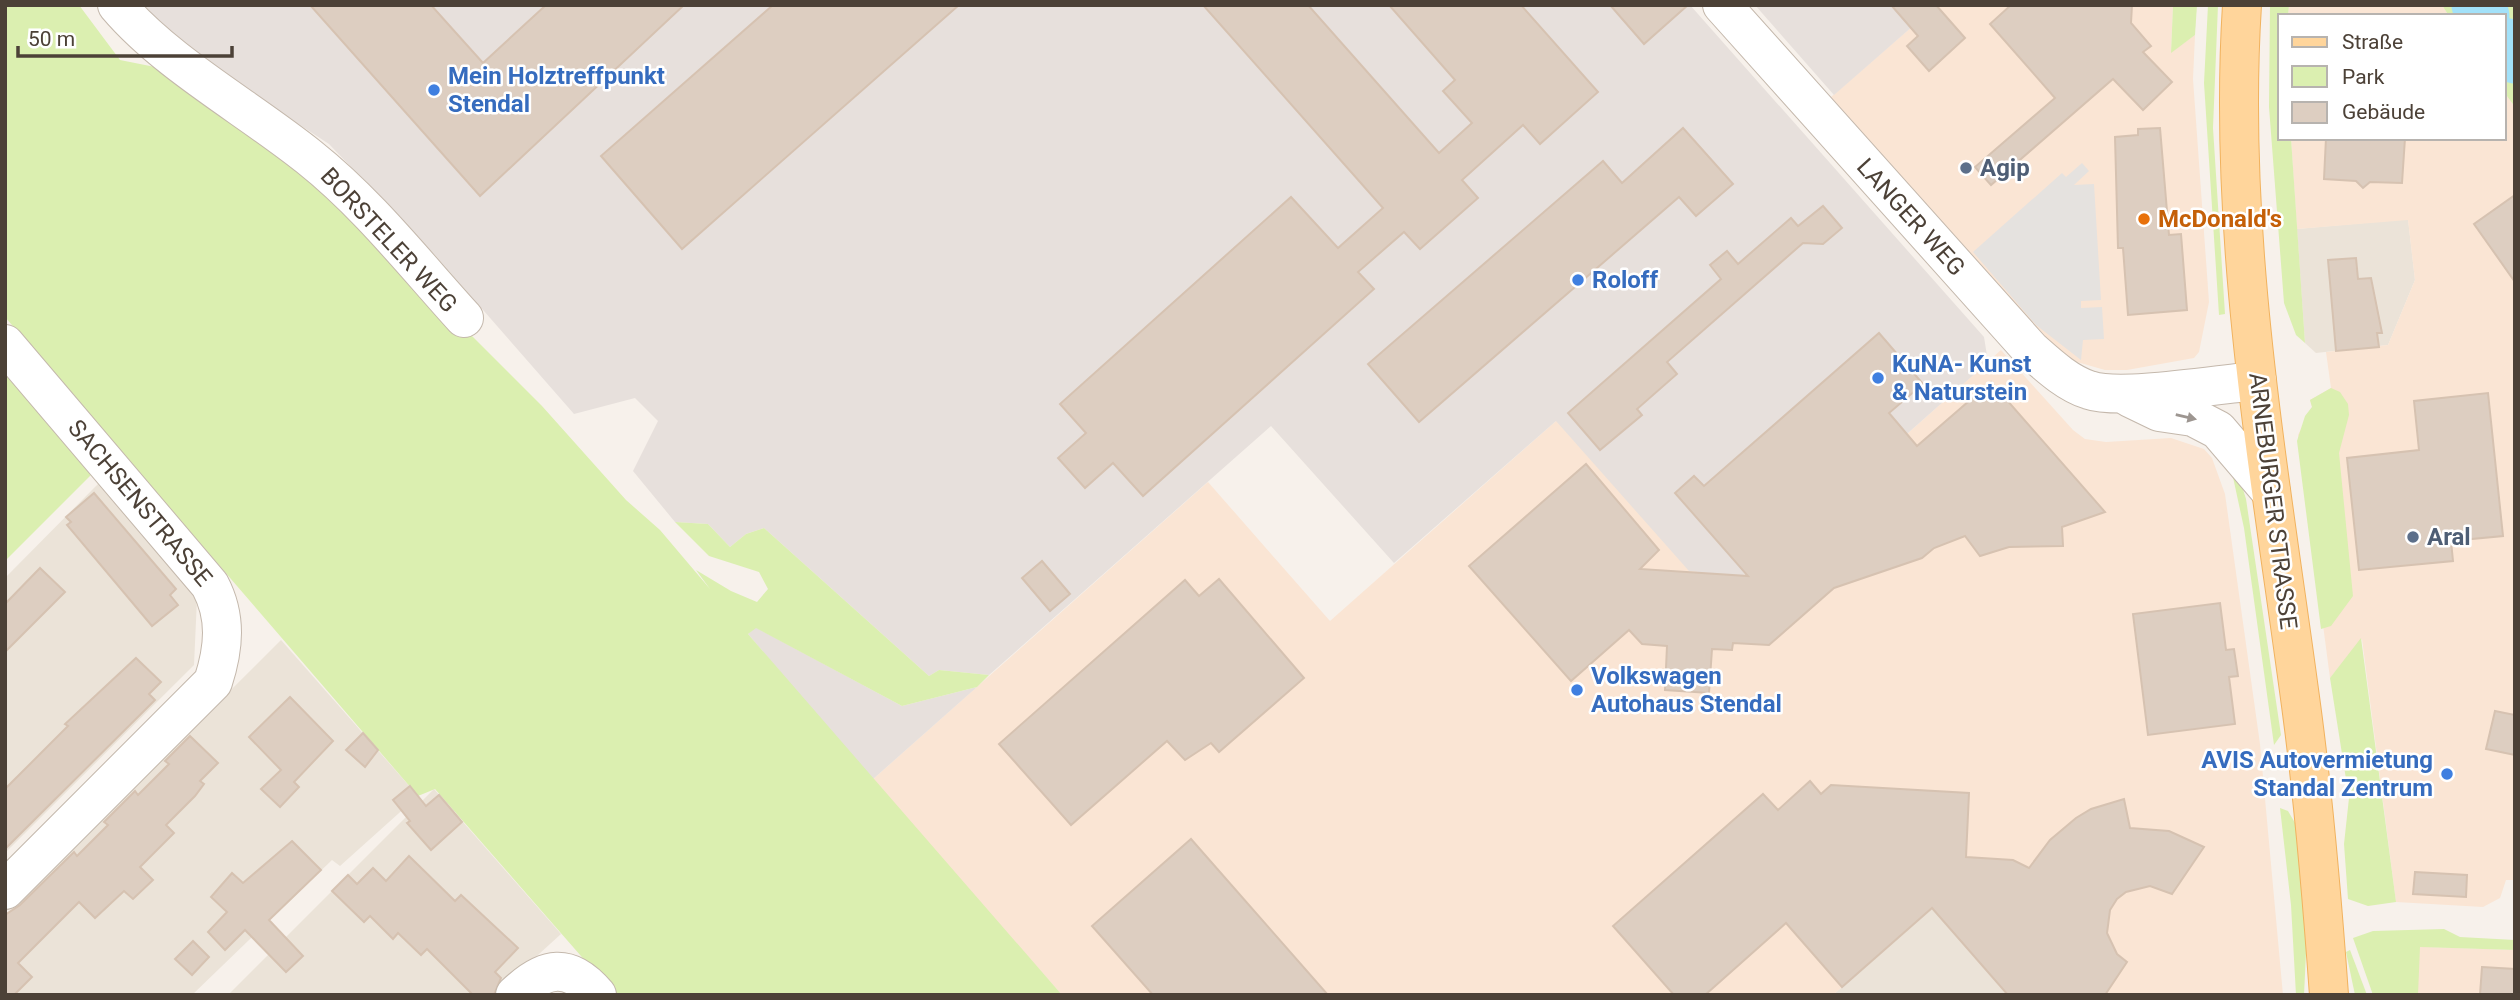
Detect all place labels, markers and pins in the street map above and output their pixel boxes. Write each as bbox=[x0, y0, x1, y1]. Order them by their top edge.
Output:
place label: Mein Holztreffpunkt Stendal bbox=[448, 62, 665, 118]
marker: Mein Holztreffpunkt Stendal bbox=[426, 82, 442, 98]
place label: Agip bbox=[1980, 154, 2030, 182]
marker: Agip bbox=[1958, 160, 1974, 176]
place label: McDonald's bbox=[2158, 205, 2282, 233]
marker: McDonald's bbox=[2136, 211, 2152, 227]
place label: Roloff bbox=[1592, 266, 1658, 294]
marker: Roloff bbox=[1570, 272, 1586, 288]
place label: KuNA- Kunst & Naturstein bbox=[1892, 350, 2031, 406]
marker: KuNA- Kunst & Naturstein bbox=[1870, 370, 1886, 386]
place label: Aral bbox=[2427, 523, 2471, 551]
marker: Aral bbox=[2405, 529, 2421, 545]
place label: Volkswagen Autohaus Stendal bbox=[1591, 662, 1782, 718]
marker: Volkswagen Autohaus Stendal bbox=[1569, 682, 1585, 698]
place label: AVIS Autovermietung Standal Zentrum bbox=[2201, 746, 2433, 802]
marker: AVIS Autovermietung Standal Zentrum bbox=[2439, 766, 2455, 782]

